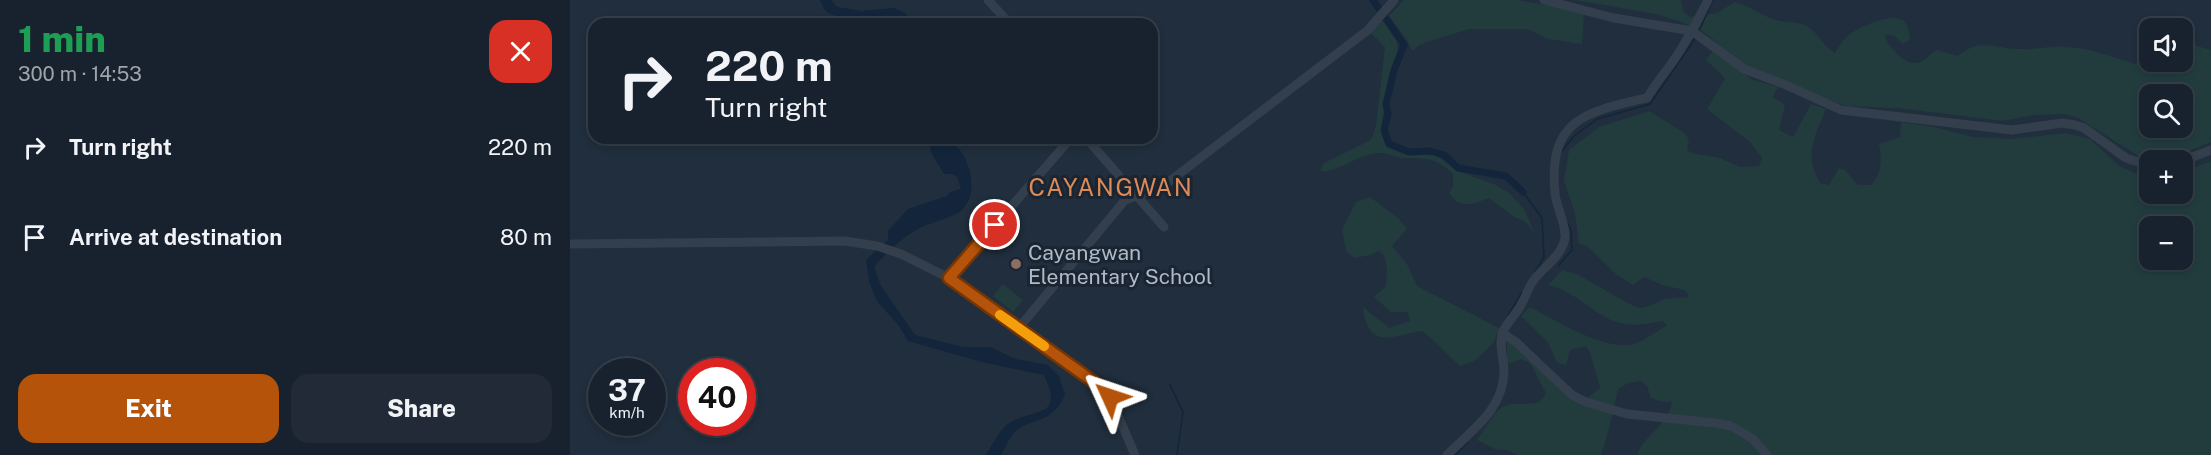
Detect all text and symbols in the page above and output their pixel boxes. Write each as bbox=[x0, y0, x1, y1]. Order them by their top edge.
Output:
text: 1 min bbox=[18, 18, 106, 60]
map controls bbox=[2139, 18, 2193, 270]
button: sound bbox=[2139, 18, 2193, 72]
button: close bbox=[489, 20, 552, 83]
text: 220 m bbox=[705, 41, 833, 90]
icon: right bbox=[606, 42, 684, 120]
text: 300 m · 14:53 bbox=[18, 62, 142, 86]
button: search bbox=[2139, 84, 2193, 138]
text: Turn right bbox=[705, 91, 828, 123]
icon: right bbox=[18, 131, 51, 164]
text: Turn right bbox=[69, 134, 172, 160]
text: 220 m bbox=[488, 134, 552, 160]
button: + bbox=[2139, 150, 2193, 204]
district label: CAYANGWAN bbox=[1029, 173, 1193, 201]
pin bbox=[969, 199, 1020, 250]
icon: arrive bbox=[978, 208, 1011, 241]
button: − bbox=[2139, 216, 2193, 270]
icon: arrive bbox=[18, 221, 51, 254]
text: Arrive at destination bbox=[69, 224, 282, 250]
text: 80 m bbox=[500, 224, 552, 250]
place label: Cayangwan Elementary School bbox=[1028, 240, 1212, 289]
marker: Cayangwan Elementary School bbox=[1009, 257, 1023, 271]
speed limit sign: 40 bbox=[678, 358, 756, 436]
position arrow bbox=[1078, 365, 1142, 429]
text: 37 bbox=[608, 372, 646, 408]
button: Exit bbox=[18, 374, 279, 443]
button: Share bbox=[291, 374, 552, 443]
text: km/h bbox=[609, 404, 645, 421]

